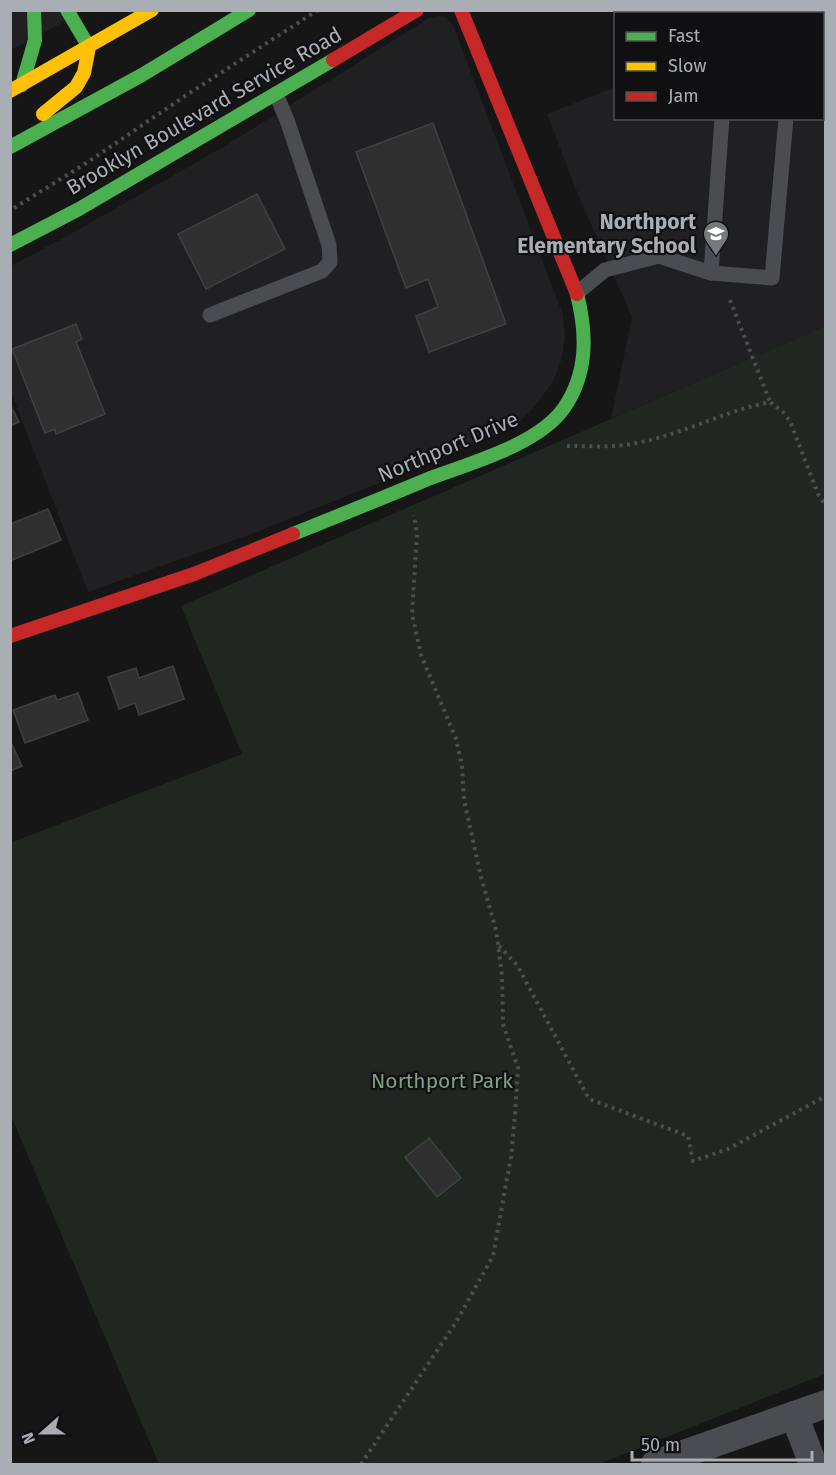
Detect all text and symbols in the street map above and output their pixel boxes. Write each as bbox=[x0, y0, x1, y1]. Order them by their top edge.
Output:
legend bbox=[614, 12, 824, 120]
street label: Brooklyn Boulevard Service Road bbox=[62, 21, 346, 201]
text: Fast bbox=[668, 25, 701, 47]
text: Slow bbox=[668, 55, 707, 77]
text: Jam bbox=[668, 85, 699, 107]
place label: Northport Elementary School bbox=[517, 209, 697, 259]
school or university icon: Northport Elementary School bbox=[701, 219, 731, 257]
street label: Northport Drive bbox=[374, 406, 522, 488]
park label: Northport Park bbox=[371, 1068, 513, 1094]
north arrow bbox=[12, 1403, 72, 1463]
scale bar bbox=[632, 1424, 812, 1462]
text: N bbox=[18, 1430, 39, 1447]
text: 50 m bbox=[641, 1434, 680, 1456]

